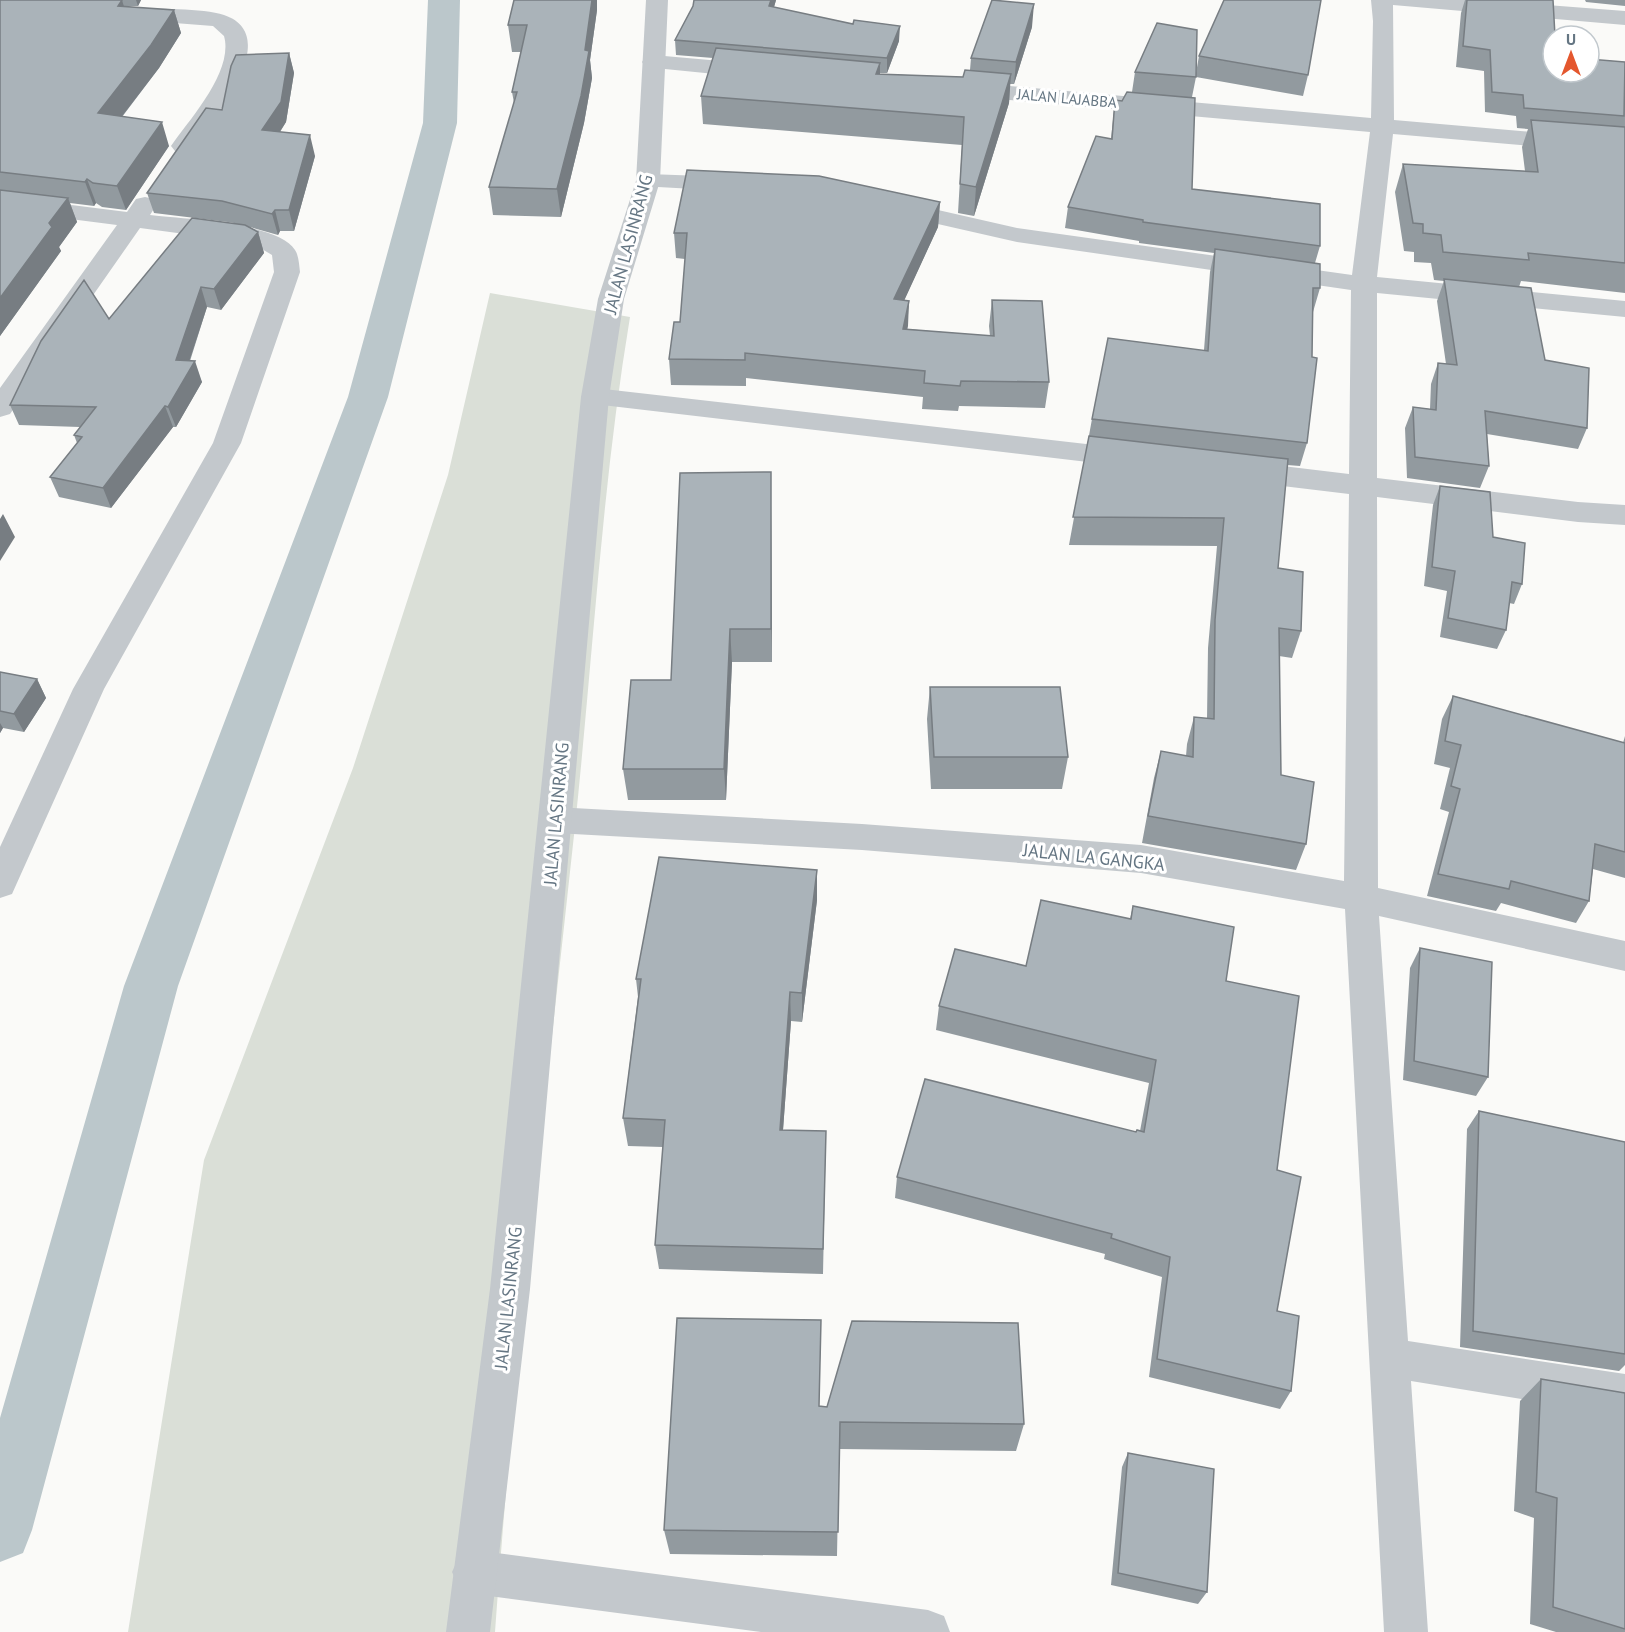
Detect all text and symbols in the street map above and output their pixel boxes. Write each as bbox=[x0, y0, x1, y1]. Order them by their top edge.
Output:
north arrow bbox=[1541, 24, 1601, 84]
text: U bbox=[1566, 29, 1576, 49]
street label: JALAN LAJABBA bbox=[1015, 84, 1118, 112]
street label: JALAN LASINRANG bbox=[598, 172, 658, 317]
street label: JALAN LASINRANG bbox=[538, 742, 574, 887]
street label: JALAN LA GANGKA bbox=[1021, 838, 1166, 876]
street label: JALAN LASINRANG bbox=[489, 1225, 527, 1371]

